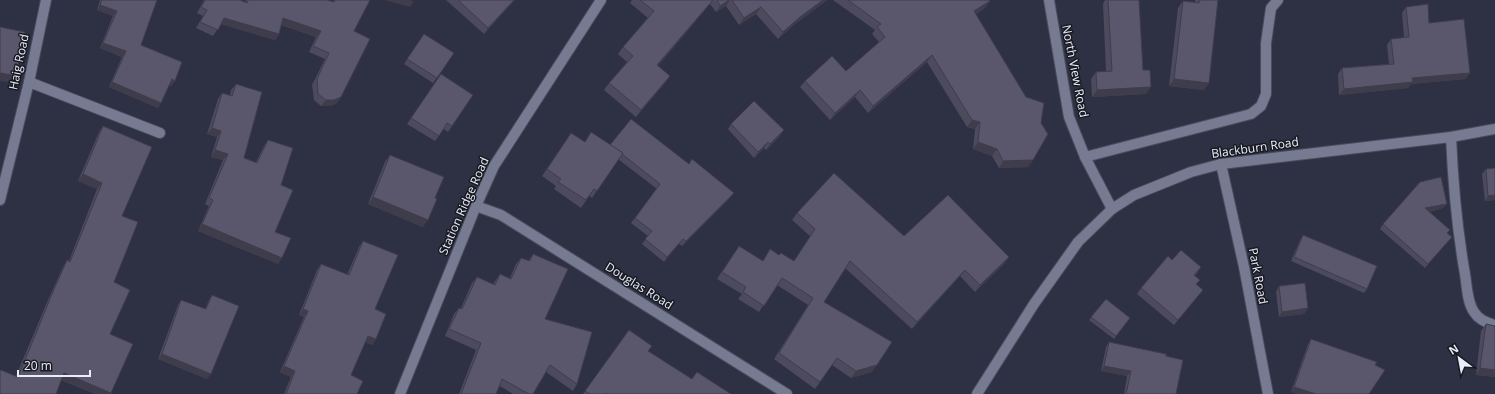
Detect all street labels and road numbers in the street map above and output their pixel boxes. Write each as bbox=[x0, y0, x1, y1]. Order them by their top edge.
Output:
street label: North View Road bbox=[1058, 23, 1093, 119]
street label: Haig Road bbox=[4, 32, 33, 91]
street label: Blackburn Road bbox=[1210, 133, 1300, 162]
street label: Station Ridge Road bbox=[434, 154, 493, 257]
street label: Park Road bbox=[1245, 246, 1272, 305]
street label: Douglas Road bbox=[602, 258, 676, 313]

